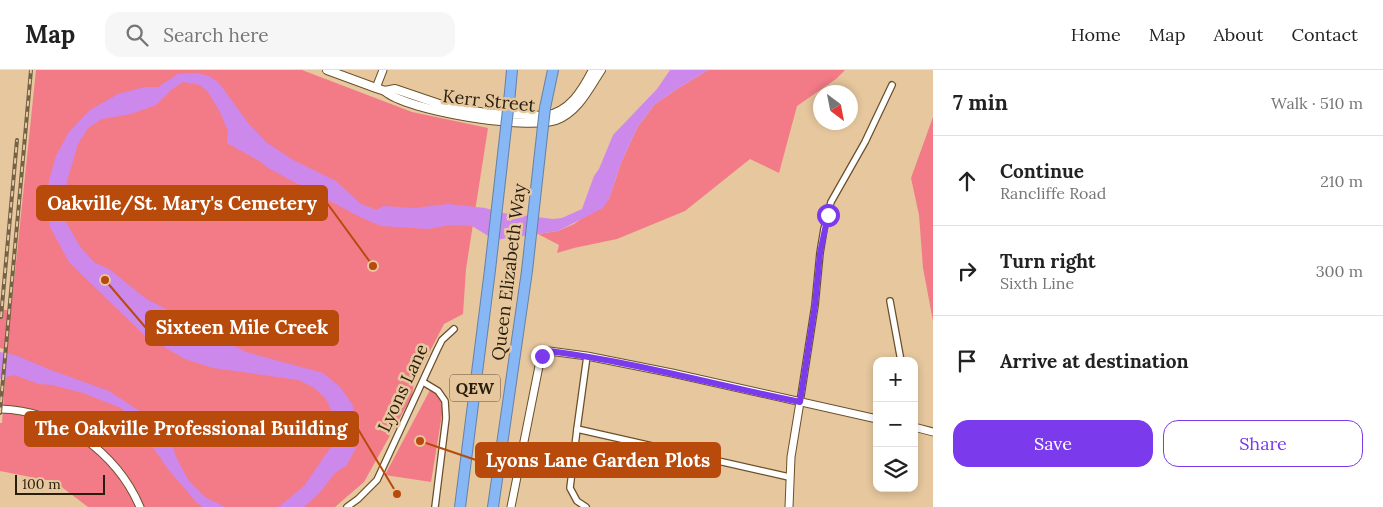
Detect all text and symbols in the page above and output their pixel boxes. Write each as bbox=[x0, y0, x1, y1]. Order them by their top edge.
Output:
search box bbox=[105, 12, 455, 57]
text: Map bbox=[25, 19, 75, 50]
icon: search bbox=[123, 21, 151, 49]
text: Search here bbox=[163, 23, 269, 47]
text: Home bbox=[1071, 23, 1121, 46]
text: Map bbox=[1149, 23, 1185, 46]
text: About bbox=[1213, 23, 1263, 46]
text: Contact bbox=[1291, 23, 1358, 46]
street label: Kerr Street bbox=[442, 84, 537, 117]
north arrow bbox=[813, 85, 858, 130]
text: 7 min bbox=[953, 89, 1008, 116]
text: Walk · 510 m bbox=[1271, 93, 1363, 113]
text: Continue bbox=[1000, 159, 1084, 183]
icon: ahead bbox=[953, 167, 981, 195]
text: 210 m bbox=[1320, 171, 1363, 191]
street label: Queen Elizabeth Way bbox=[486, 182, 531, 362]
text: Rancliffe Road bbox=[1000, 183, 1106, 203]
callout: Oakville/St. Mary's Cemetery bbox=[37, 186, 327, 220]
text: Oakville/St. Mary's Cemetery bbox=[47, 191, 317, 216]
route start bbox=[817, 204, 840, 227]
text: Turn right bbox=[1000, 249, 1096, 273]
icon: right bbox=[953, 257, 981, 285]
text: 300 m bbox=[1316, 261, 1363, 281]
text: Sixth Line bbox=[1000, 273, 1074, 293]
callout: Sixteen Mile Creek bbox=[146, 311, 338, 345]
text: Sixteen Mile Creek bbox=[156, 315, 328, 339]
street label: Lyons Lane bbox=[372, 340, 433, 436]
route end bbox=[531, 345, 554, 368]
icon: arrive bbox=[953, 347, 981, 375]
text: Arrive at destination bbox=[1000, 349, 1189, 373]
map controls bbox=[873, 357, 918, 492]
button: + bbox=[873, 357, 918, 402]
road number: QEW bbox=[450, 374, 500, 402]
button: − bbox=[873, 402, 918, 447]
callout: The Oakville Professional Building bbox=[25, 412, 358, 446]
text: The Oakville Professional Building bbox=[35, 416, 349, 440]
button: Save bbox=[953, 420, 1153, 467]
button: Share bbox=[1163, 420, 1363, 467]
callout: Lyons Lane Garden Plots bbox=[476, 443, 720, 477]
button: layers bbox=[873, 447, 918, 492]
text: Lyons Lane Garden Plots bbox=[486, 448, 710, 472]
scale bar bbox=[15, 472, 105, 495]
text: 100 m bbox=[22, 475, 61, 493]

